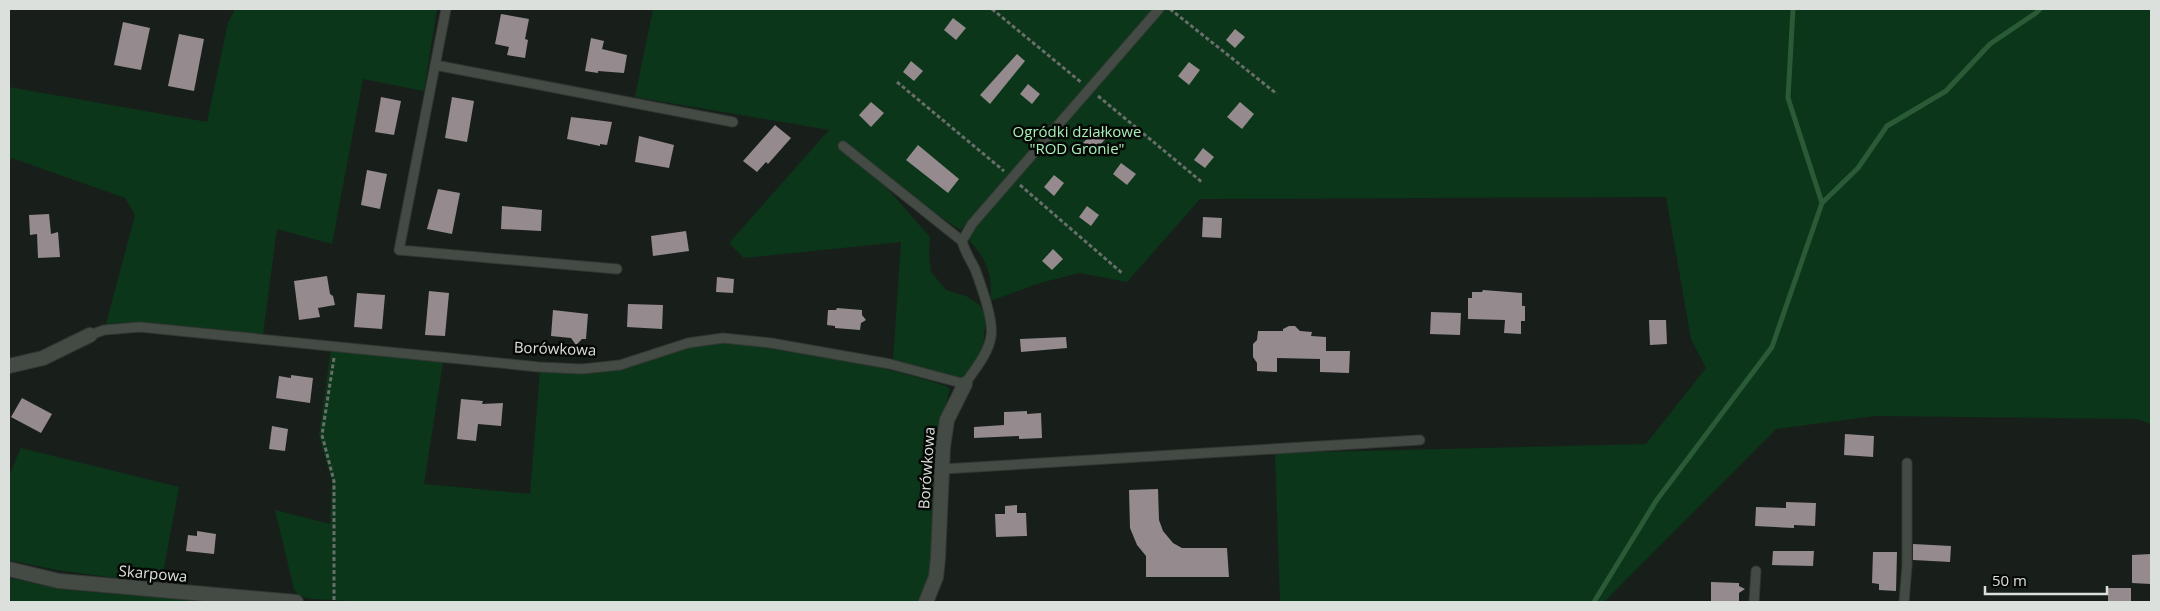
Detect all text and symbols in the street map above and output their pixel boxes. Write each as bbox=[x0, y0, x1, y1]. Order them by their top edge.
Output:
park label: Ogródki działkowe "ROD Gronie" bbox=[1013, 121, 1141, 158]
street label: Borówkowa bbox=[514, 337, 597, 359]
street label: Borówkowa bbox=[913, 426, 939, 510]
street label: Skarpowa bbox=[118, 560, 188, 586]
scale bar bbox=[1985, 564, 2108, 596]
text: 50 m bbox=[1992, 570, 2027, 590]

